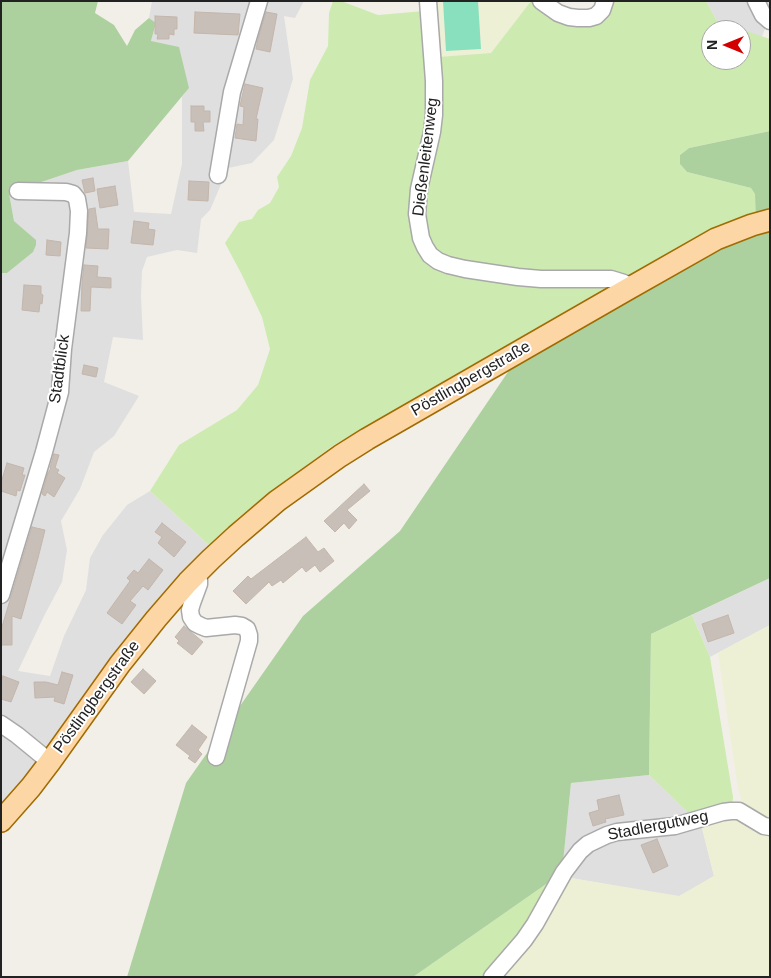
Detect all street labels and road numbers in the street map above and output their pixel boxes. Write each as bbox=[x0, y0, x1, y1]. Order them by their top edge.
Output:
street label: Dießenleitenweg bbox=[409, 97, 443, 217]
street label: Stadtblick bbox=[46, 333, 74, 405]
street label: Pöstlingbergstraße bbox=[408, 337, 534, 421]
street label: Pöstlingbergstraße bbox=[50, 637, 144, 757]
street label: Stadlergutweg bbox=[606, 807, 710, 845]

